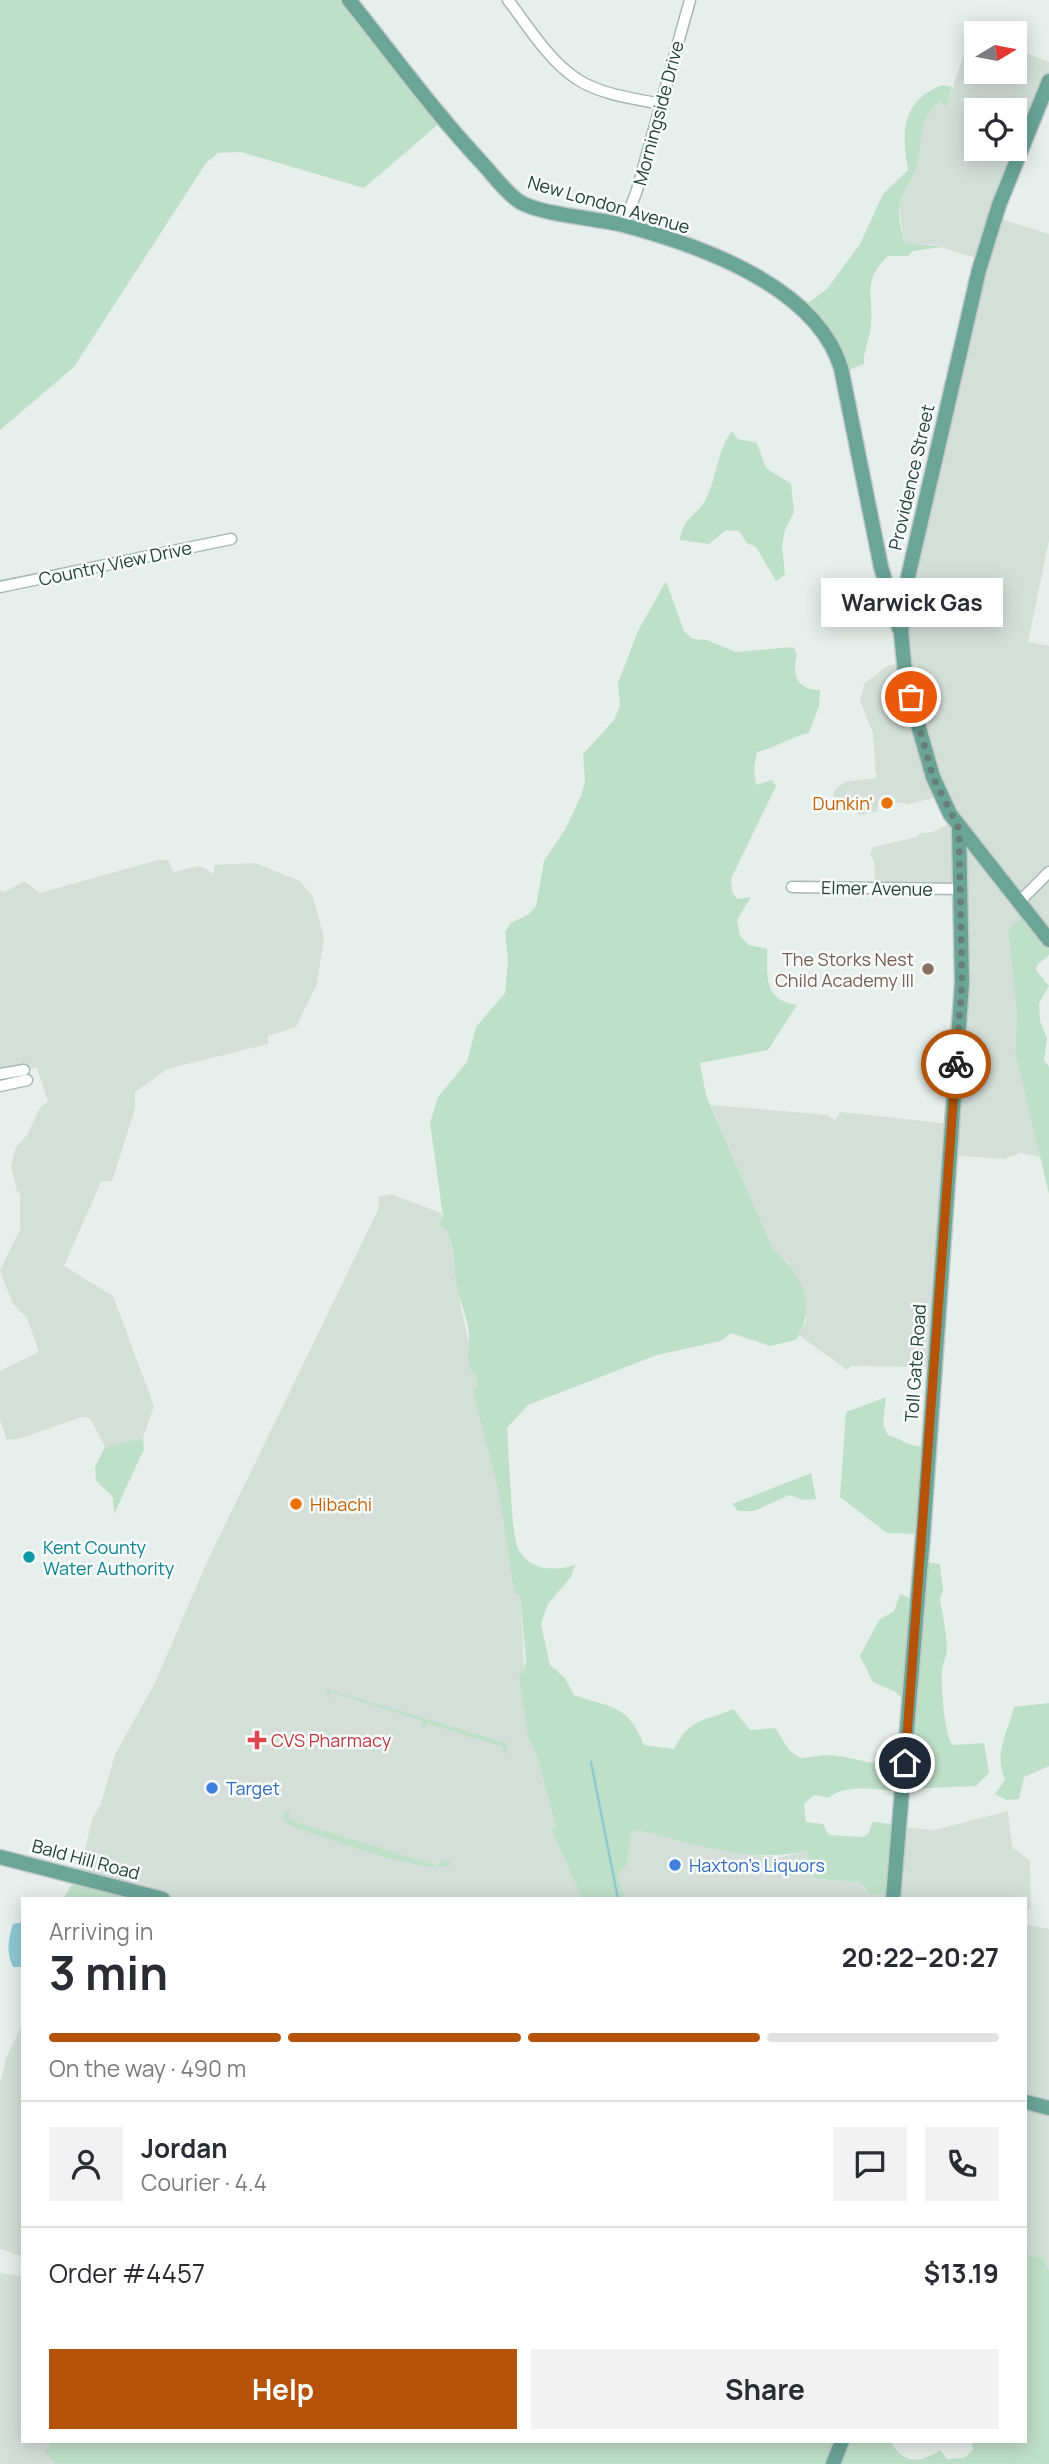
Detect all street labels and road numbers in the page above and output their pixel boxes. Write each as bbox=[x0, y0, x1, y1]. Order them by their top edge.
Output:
street label: Morningside Drive bbox=[627, 38, 689, 188]
street label: New London Avenue bbox=[525, 169, 693, 239]
street label: Providence Street bbox=[883, 402, 939, 552]
street label: Country View Drive bbox=[36, 535, 194, 591]
street label: Elmer Avenue bbox=[821, 875, 933, 901]
street label: Toll Gate Road bbox=[899, 1303, 931, 1423]
street label: Bald Hill Road bbox=[29, 1833, 143, 1885]

